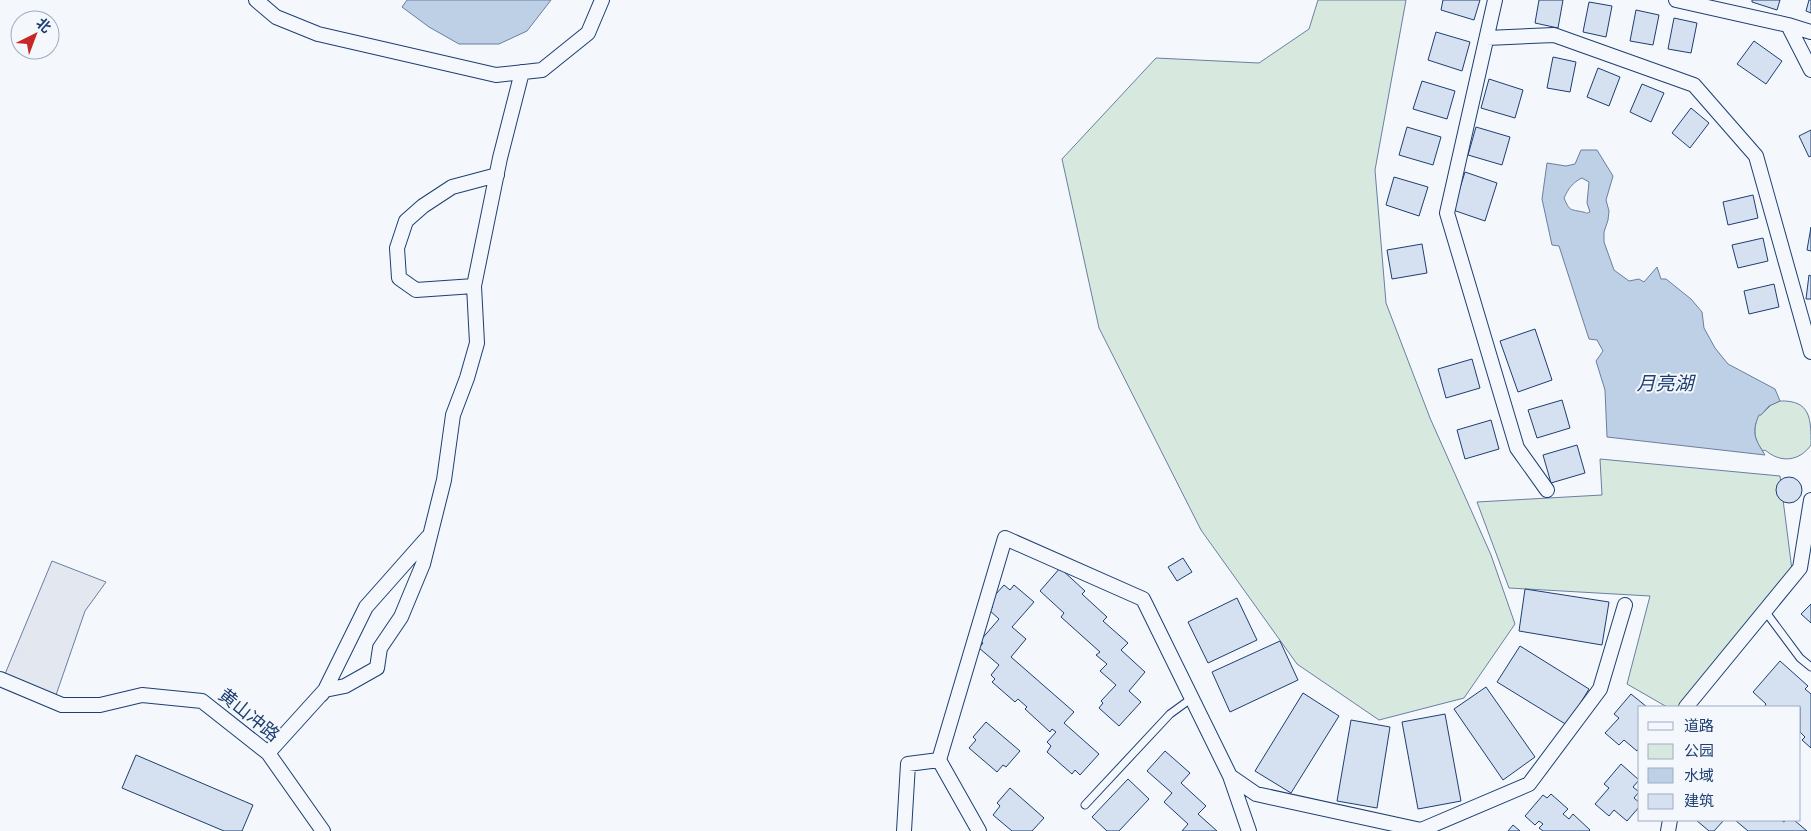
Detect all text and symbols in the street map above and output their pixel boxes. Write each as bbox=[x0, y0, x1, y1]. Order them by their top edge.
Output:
north arrow bbox=[10, 10, 60, 60]
text: 北 bbox=[32, 13, 56, 37]
water label: 月亮湖 bbox=[1636, 370, 1696, 396]
street label: 黄山冲路 bbox=[214, 682, 285, 746]
legend bbox=[1638, 706, 1801, 821]
text: 道路 bbox=[1684, 715, 1714, 736]
text: 公园 bbox=[1684, 740, 1714, 761]
text: 水域 bbox=[1684, 765, 1714, 786]
text: 建筑 bbox=[1684, 790, 1714, 811]

